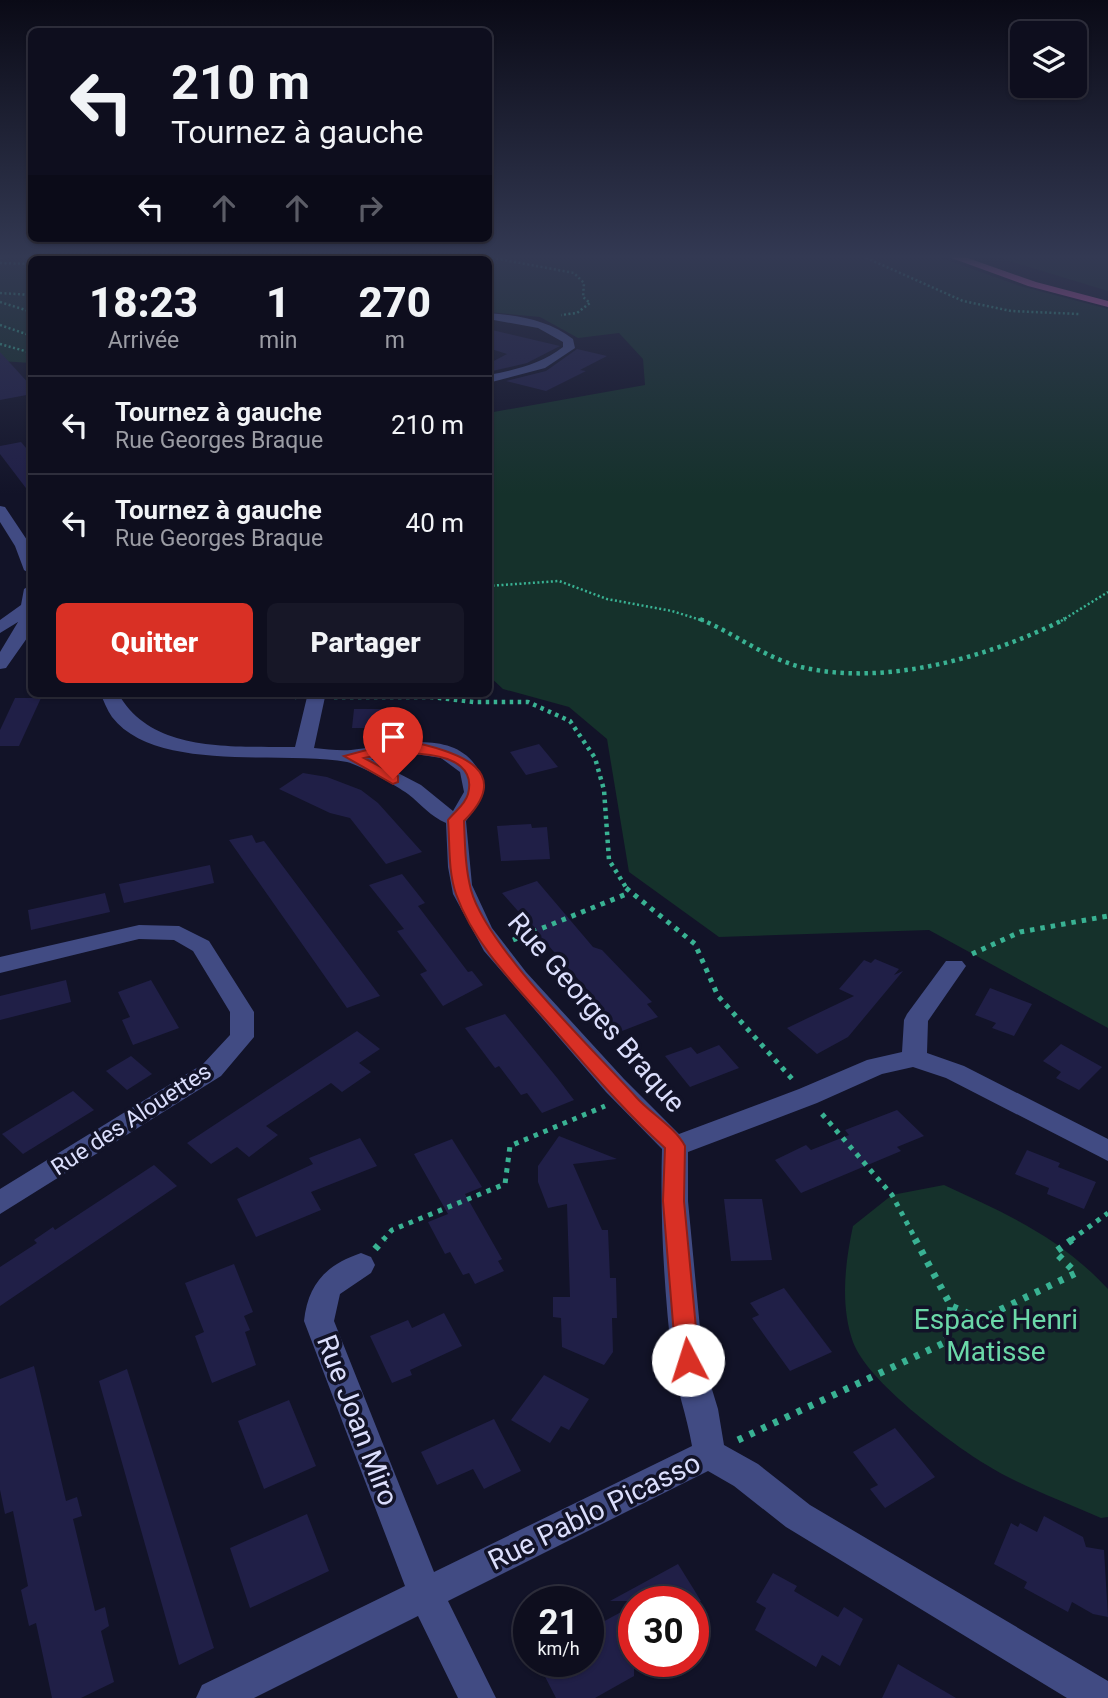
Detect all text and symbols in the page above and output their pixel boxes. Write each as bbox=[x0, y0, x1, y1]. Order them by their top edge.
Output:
map controls bbox=[1010, 21, 1087, 98]
button: layers bbox=[1010, 21, 1087, 98]
text: 210 m bbox=[171, 54, 310, 111]
icon: left bbox=[56, 56, 147, 147]
text: Tournez à gauche bbox=[171, 113, 423, 151]
icon: left bbox=[132, 189, 170, 227]
icon: ahead bbox=[205, 189, 243, 227]
icon: ahead bbox=[278, 189, 316, 227]
icon: right bbox=[351, 189, 389, 227]
text: 18:23 bbox=[89, 278, 198, 327]
text: 1 bbox=[266, 278, 290, 327]
text: 270 bbox=[358, 278, 431, 327]
text: Arrivée bbox=[108, 327, 179, 354]
text: min bbox=[259, 327, 297, 354]
text: m bbox=[385, 327, 405, 354]
text: Tournez à gauche bbox=[115, 397, 322, 427]
icon: left bbox=[56, 406, 94, 444]
text: 210 m bbox=[391, 410, 464, 440]
text: Rue Georges Braque bbox=[115, 427, 323, 454]
text: Tournez à gauche bbox=[115, 495, 322, 525]
icon: left bbox=[56, 504, 94, 542]
text: 40 m bbox=[406, 508, 464, 538]
text: Rue Georges Braque bbox=[115, 525, 323, 552]
button: Quitter bbox=[56, 603, 253, 683]
button: Partager bbox=[267, 603, 464, 683]
pin bbox=[363, 707, 423, 779]
icon: arrive bbox=[374, 718, 412, 756]
street label: Rue Georges Braque bbox=[501, 906, 692, 1119]
street label: Rue des Alouettes bbox=[46, 1058, 216, 1181]
park label: Espace Henri Matisse bbox=[914, 1303, 1078, 1368]
position arrow bbox=[651, 1323, 725, 1397]
street label: Rue Joan Miro bbox=[310, 1330, 405, 1510]
street label: Rue Pablo Picasso bbox=[483, 1446, 706, 1577]
speed limit sign: 30 bbox=[618, 1586, 709, 1677]
text: 21 bbox=[538, 1602, 579, 1643]
text: km/h bbox=[537, 1638, 580, 1659]

